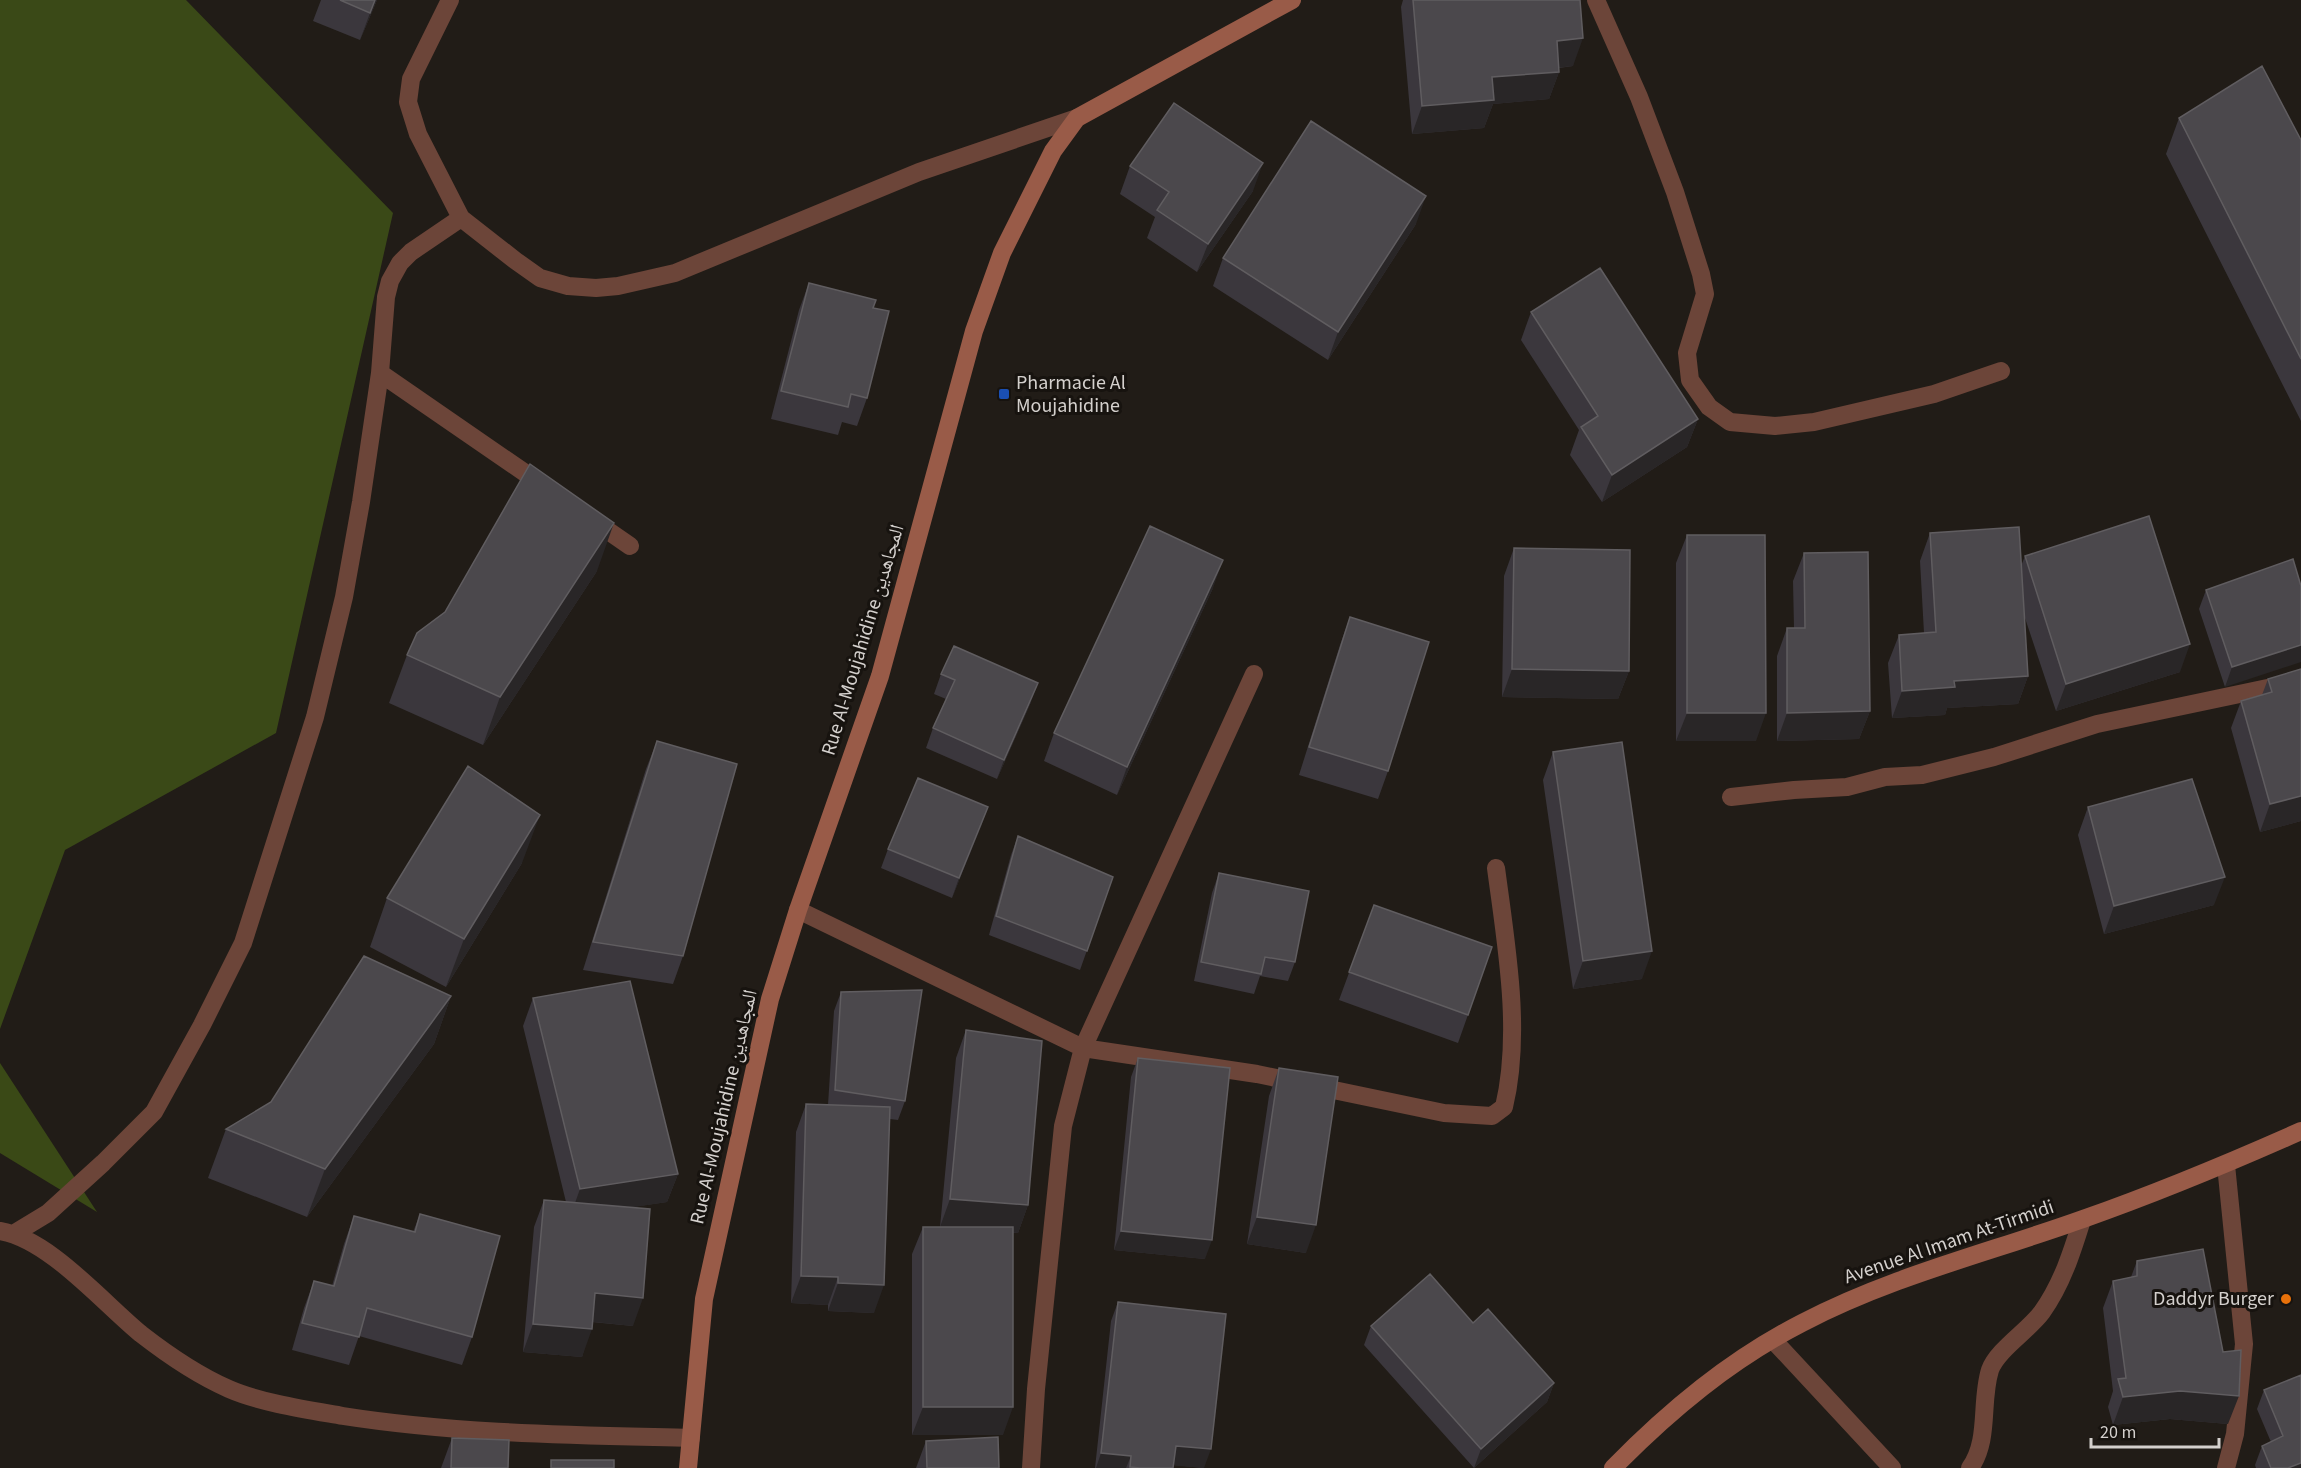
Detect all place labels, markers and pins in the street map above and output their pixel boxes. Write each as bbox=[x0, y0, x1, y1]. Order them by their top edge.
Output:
place label: Pharmacie Al Moujahidine bbox=[1016, 369, 1126, 420]
marker: Pharmacie Al Moujahidine bbox=[997, 387, 1011, 401]
place label: Daddyr Burger bbox=[2153, 1285, 2274, 1313]
marker: Daddyr Burger bbox=[2279, 1292, 2293, 1306]

